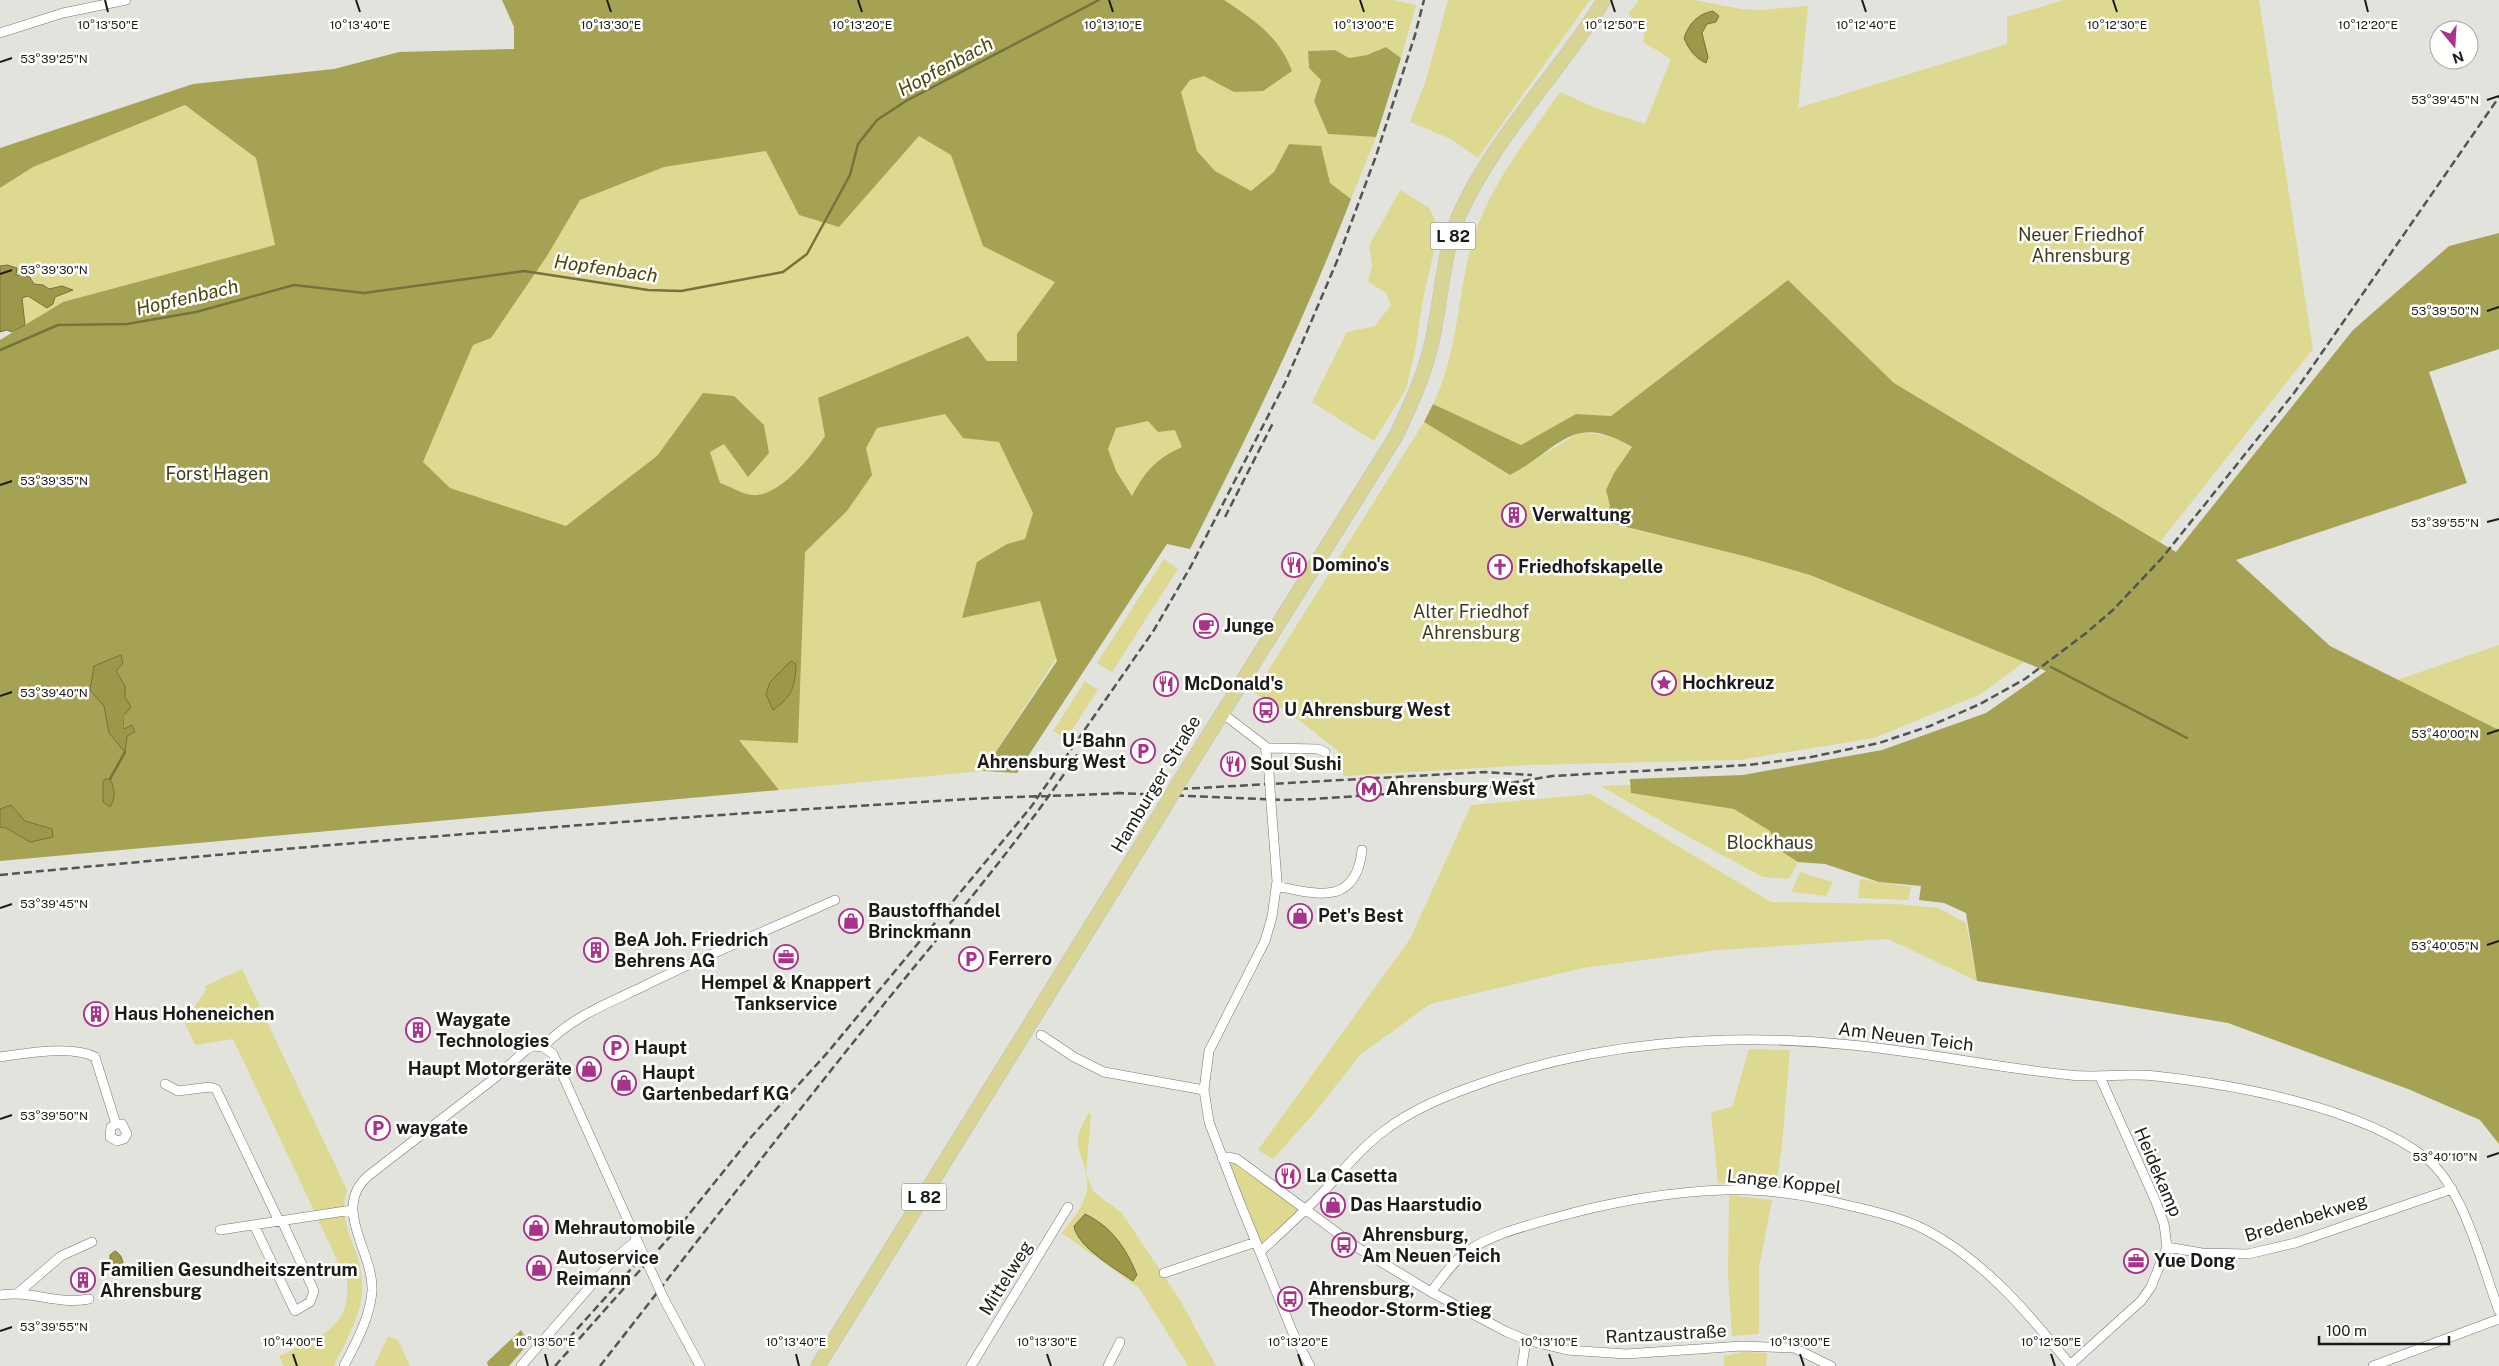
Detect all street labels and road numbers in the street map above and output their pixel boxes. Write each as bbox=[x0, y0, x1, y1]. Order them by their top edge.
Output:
road number: L 82 bbox=[1430, 222, 1476, 250]
street label: Hamburger Straße bbox=[1106, 711, 1205, 856]
street label: Am Neuen Teich bbox=[1837, 1018, 1975, 1055]
street label: Heidekamp bbox=[2130, 1124, 2187, 1220]
street label: Lange Koppel bbox=[1726, 1165, 1842, 1198]
road number: L 82 bbox=[902, 1184, 946, 1210]
street label: Bredenbekweg bbox=[2242, 1189, 2370, 1246]
street label: Mittelweg bbox=[974, 1237, 1037, 1319]
street label: Rantzaustraße bbox=[1605, 1320, 1727, 1347]

